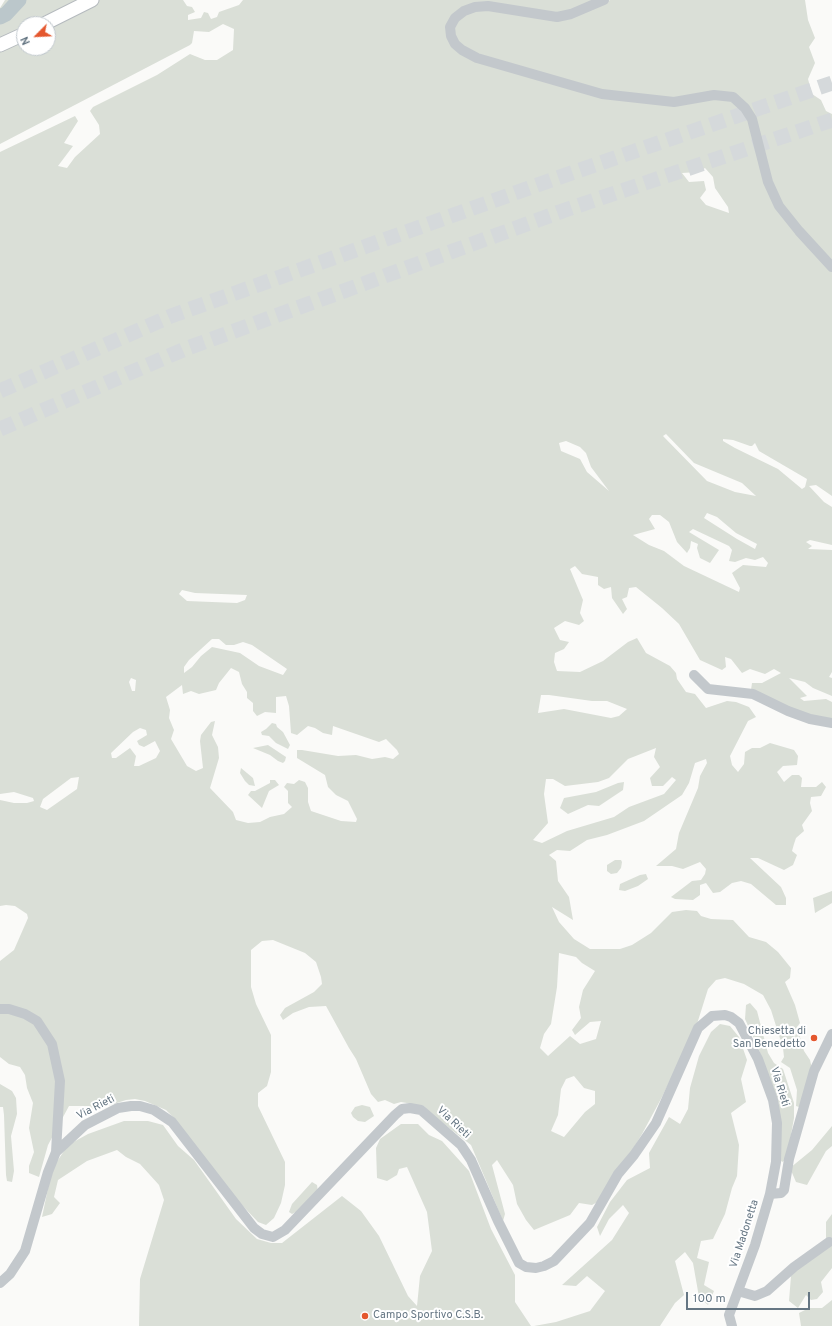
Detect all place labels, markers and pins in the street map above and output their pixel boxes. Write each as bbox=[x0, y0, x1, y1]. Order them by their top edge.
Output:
place label: Chiesetta di San Benedetto bbox=[733, 1025, 806, 1051]
marker: Chiesetta di San Benedetto bbox=[809, 1033, 819, 1043]
place label: Campo Sportivo C.S.B. bbox=[373, 1309, 483, 1323]
marker: Campo Sportivo C.S.B. bbox=[360, 1311, 370, 1321]

